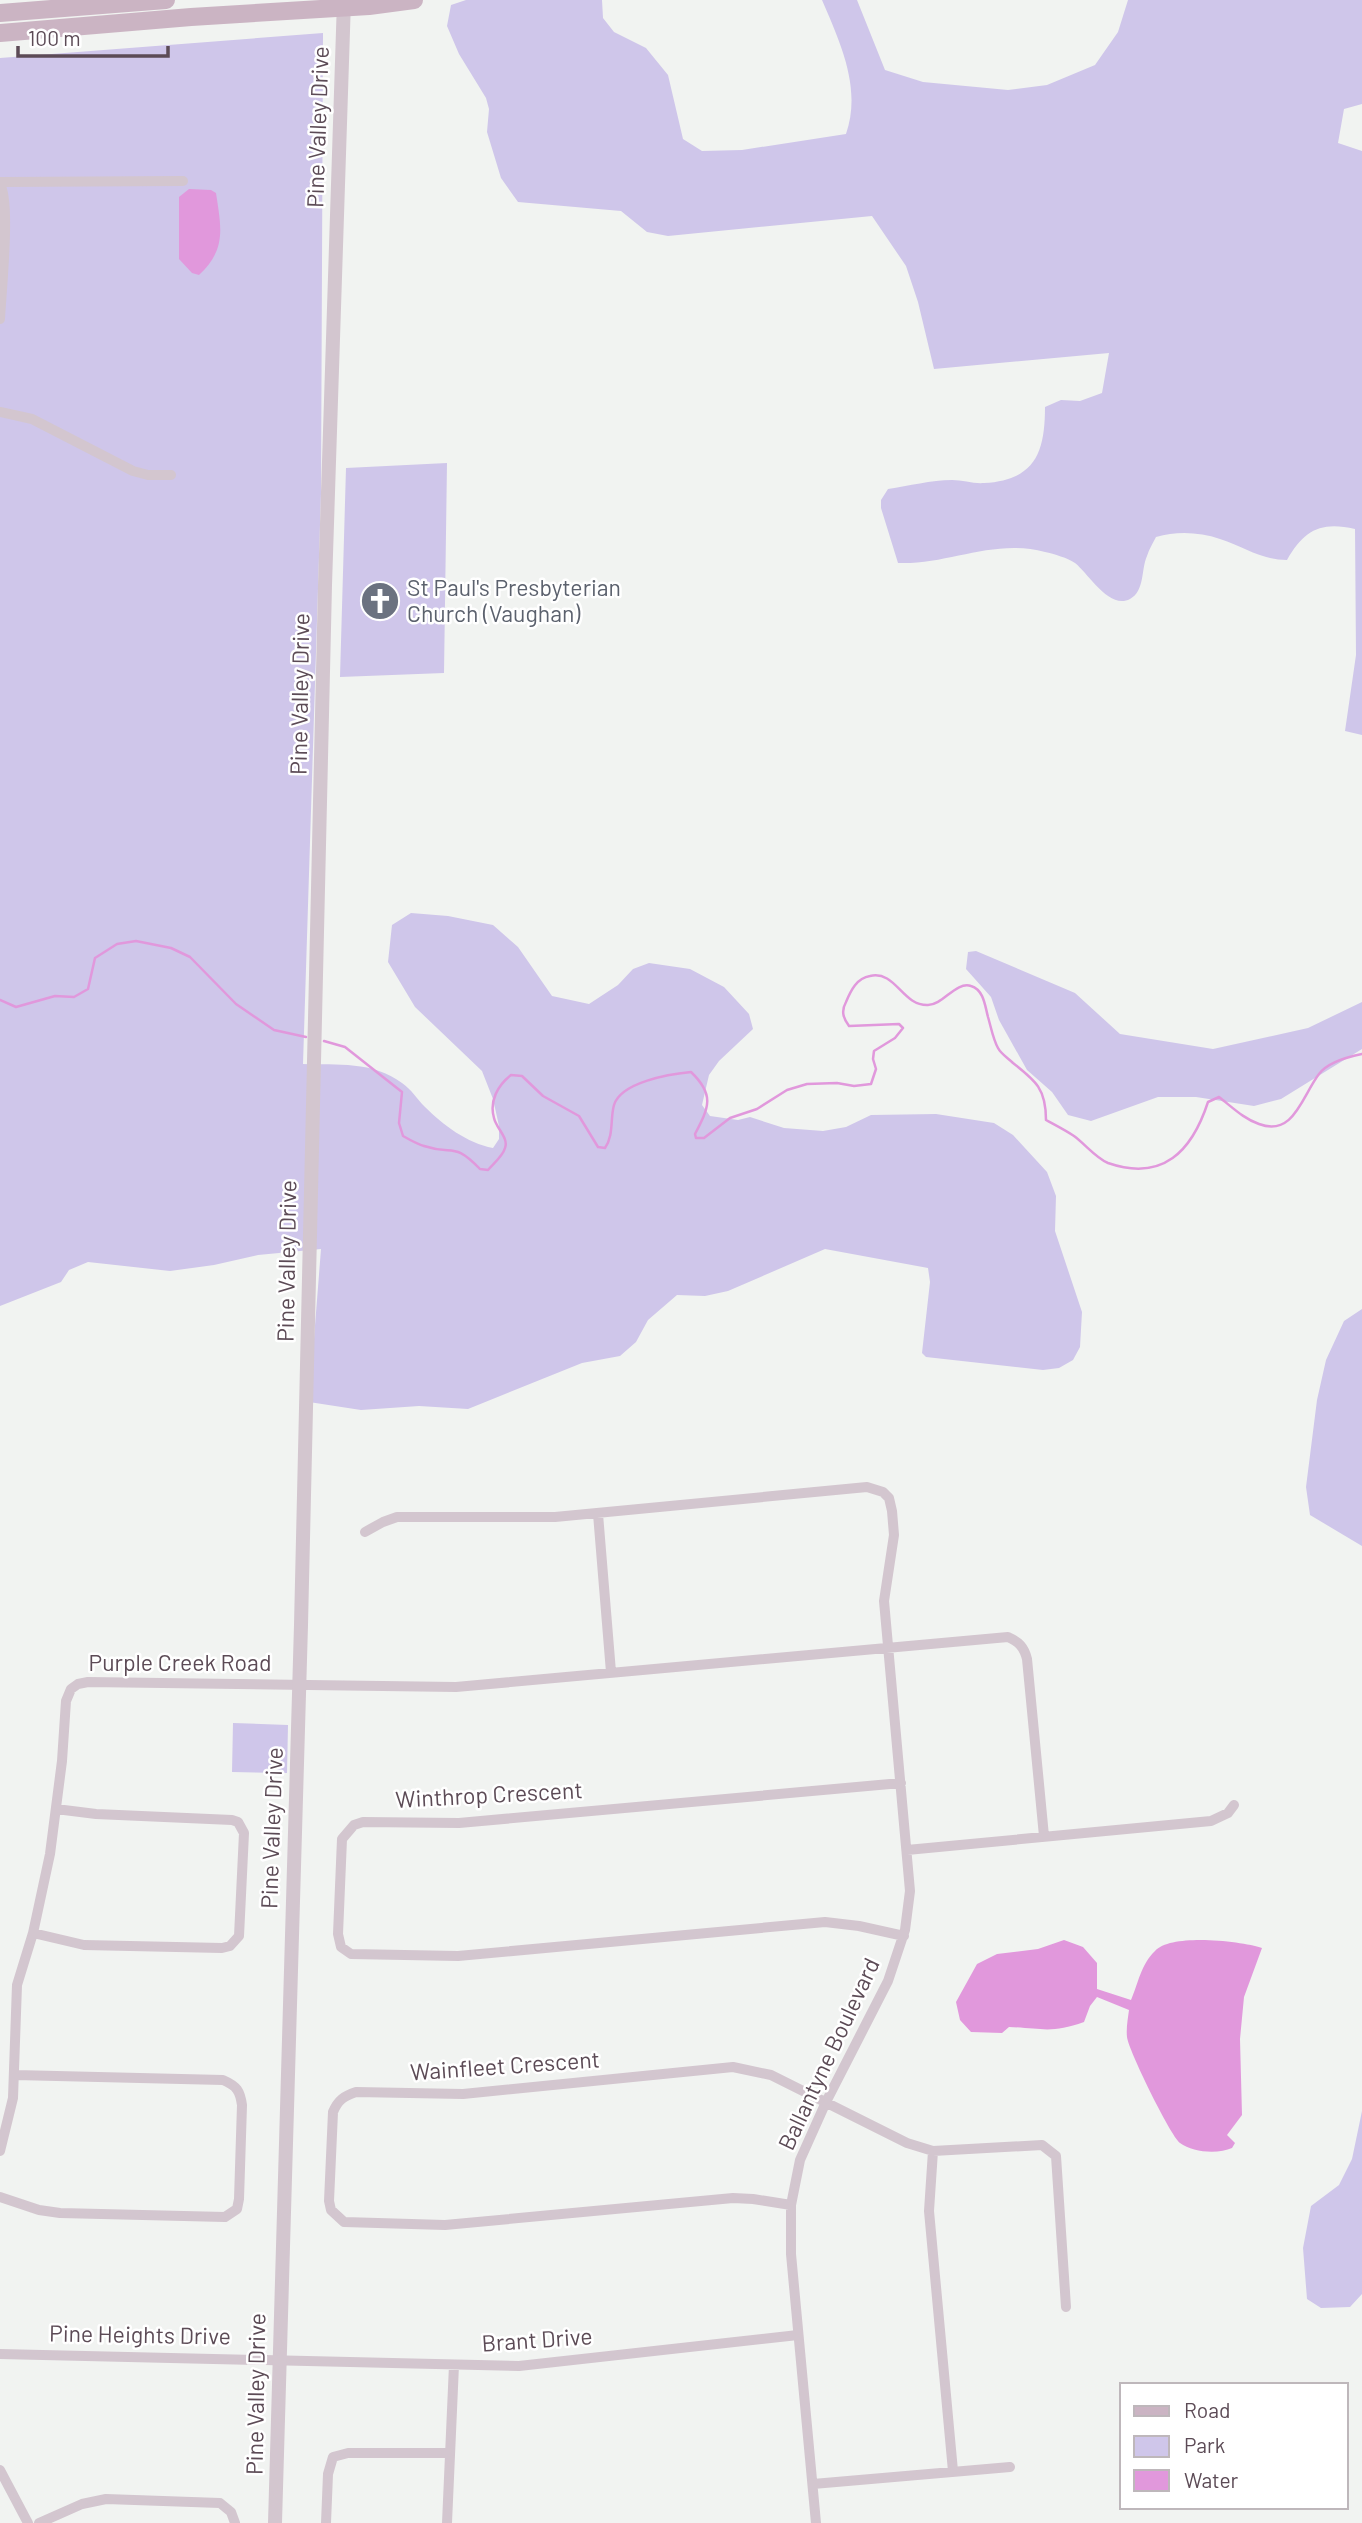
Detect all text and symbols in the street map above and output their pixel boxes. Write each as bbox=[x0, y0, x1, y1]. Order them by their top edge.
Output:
scale bar bbox=[18, 14, 168, 58]
text: 100 m bbox=[28, 25, 81, 50]
street label: Pine Valley Drive bbox=[300, 46, 334, 208]
place label: St Paul's Presbyterian Church (Vaughan) bbox=[407, 573, 621, 627]
church icon: St Paul's Presbyterian Church (Vaughan) bbox=[359, 580, 401, 622]
street label: Pine Valley Drive bbox=[284, 613, 314, 775]
street label: Pine Valley Drive bbox=[271, 1180, 301, 1342]
street label: Purple Creek Road bbox=[89, 1648, 271, 1676]
street label: Pine Valley Drive bbox=[254, 1747, 288, 1909]
street label: Winthrop Crescent bbox=[395, 1775, 583, 1813]
street label: Ballantyne Boulevard bbox=[771, 1953, 885, 2154]
street label: Wainfleet Crescent bbox=[409, 2044, 601, 2086]
street label: Pine Valley Drive bbox=[240, 2313, 270, 2475]
street label: Pine Heights Drive bbox=[49, 2318, 231, 2350]
street label: Brant Drive bbox=[481, 2321, 593, 2357]
legend bbox=[1120, 2383, 1348, 2509]
text: Road bbox=[1184, 2397, 1230, 2422]
text: Park bbox=[1184, 2432, 1225, 2457]
text: Water bbox=[1184, 2467, 1239, 2492]

